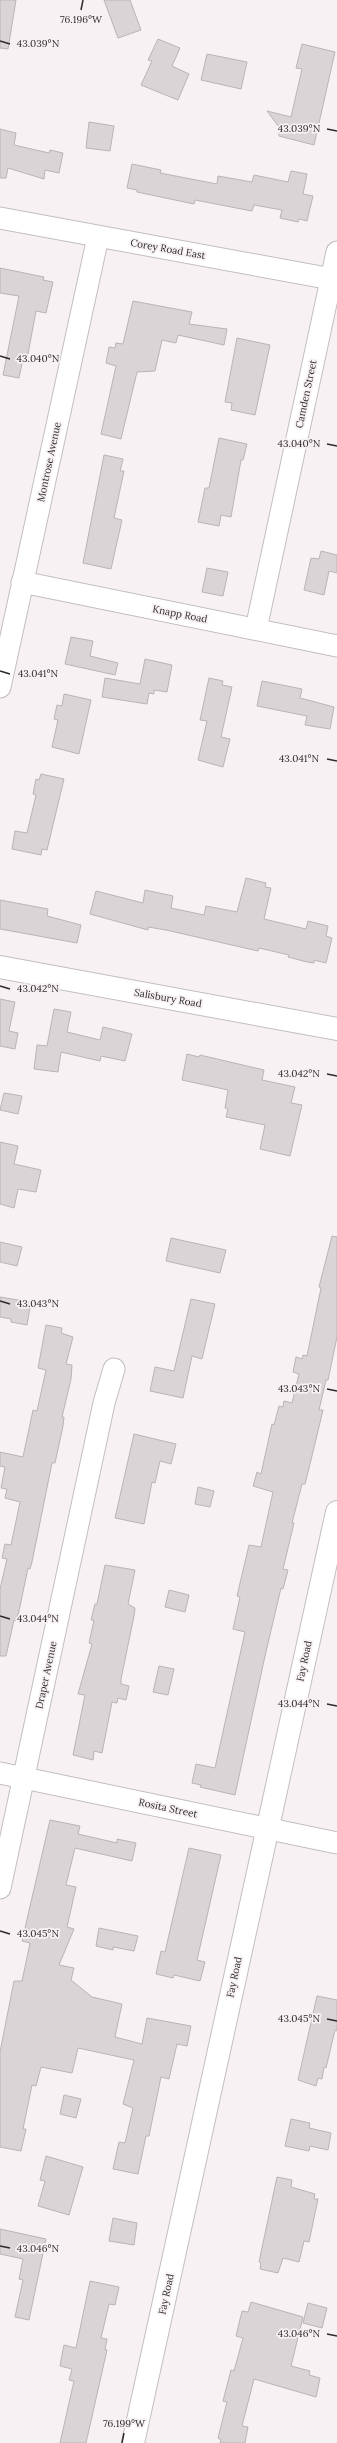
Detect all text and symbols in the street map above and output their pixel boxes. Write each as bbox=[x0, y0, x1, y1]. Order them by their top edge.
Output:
text: 76.196°W bbox=[60, 13, 103, 26]
text: 43.039°N bbox=[17, 37, 60, 50]
text: 43.039°N bbox=[278, 122, 321, 135]
street label: Corey Road East bbox=[129, 236, 207, 262]
text: 43.040°N bbox=[17, 352, 60, 365]
street label: Camden Street bbox=[292, 359, 320, 429]
street label: Montrose Avenue bbox=[34, 420, 64, 503]
text: 43.040°N bbox=[278, 437, 321, 450]
street label: Knapp Road bbox=[151, 602, 209, 626]
text: 43.041°N bbox=[18, 667, 58, 680]
text: 43.041°N bbox=[279, 752, 319, 765]
text: 43.042°N bbox=[17, 982, 59, 995]
street label: Salisbury Road bbox=[133, 986, 203, 1010]
text: 43.042°N bbox=[278, 1067, 320, 1080]
text: 43.043°N bbox=[17, 1297, 59, 1310]
text: 43.043°N bbox=[278, 1382, 320, 1395]
text: 43.044°N bbox=[17, 1612, 59, 1625]
street label: Draper Avenue bbox=[32, 1639, 60, 1710]
street label: Fay Road bbox=[293, 1639, 315, 1683]
text: 43.044°N bbox=[278, 1697, 320, 1710]
street label: Rosita Street bbox=[137, 1795, 199, 1821]
text: 43.045°N bbox=[17, 1927, 59, 1940]
street label: Fay Road bbox=[223, 1955, 245, 1999]
text: 43.045°N bbox=[278, 2012, 320, 2025]
text: 43.046°N bbox=[17, 2242, 60, 2255]
street label: Fay Road bbox=[155, 2272, 177, 2316]
text: 43.046°N bbox=[278, 2327, 321, 2340]
text: 76.199°W bbox=[103, 2417, 146, 2430]

